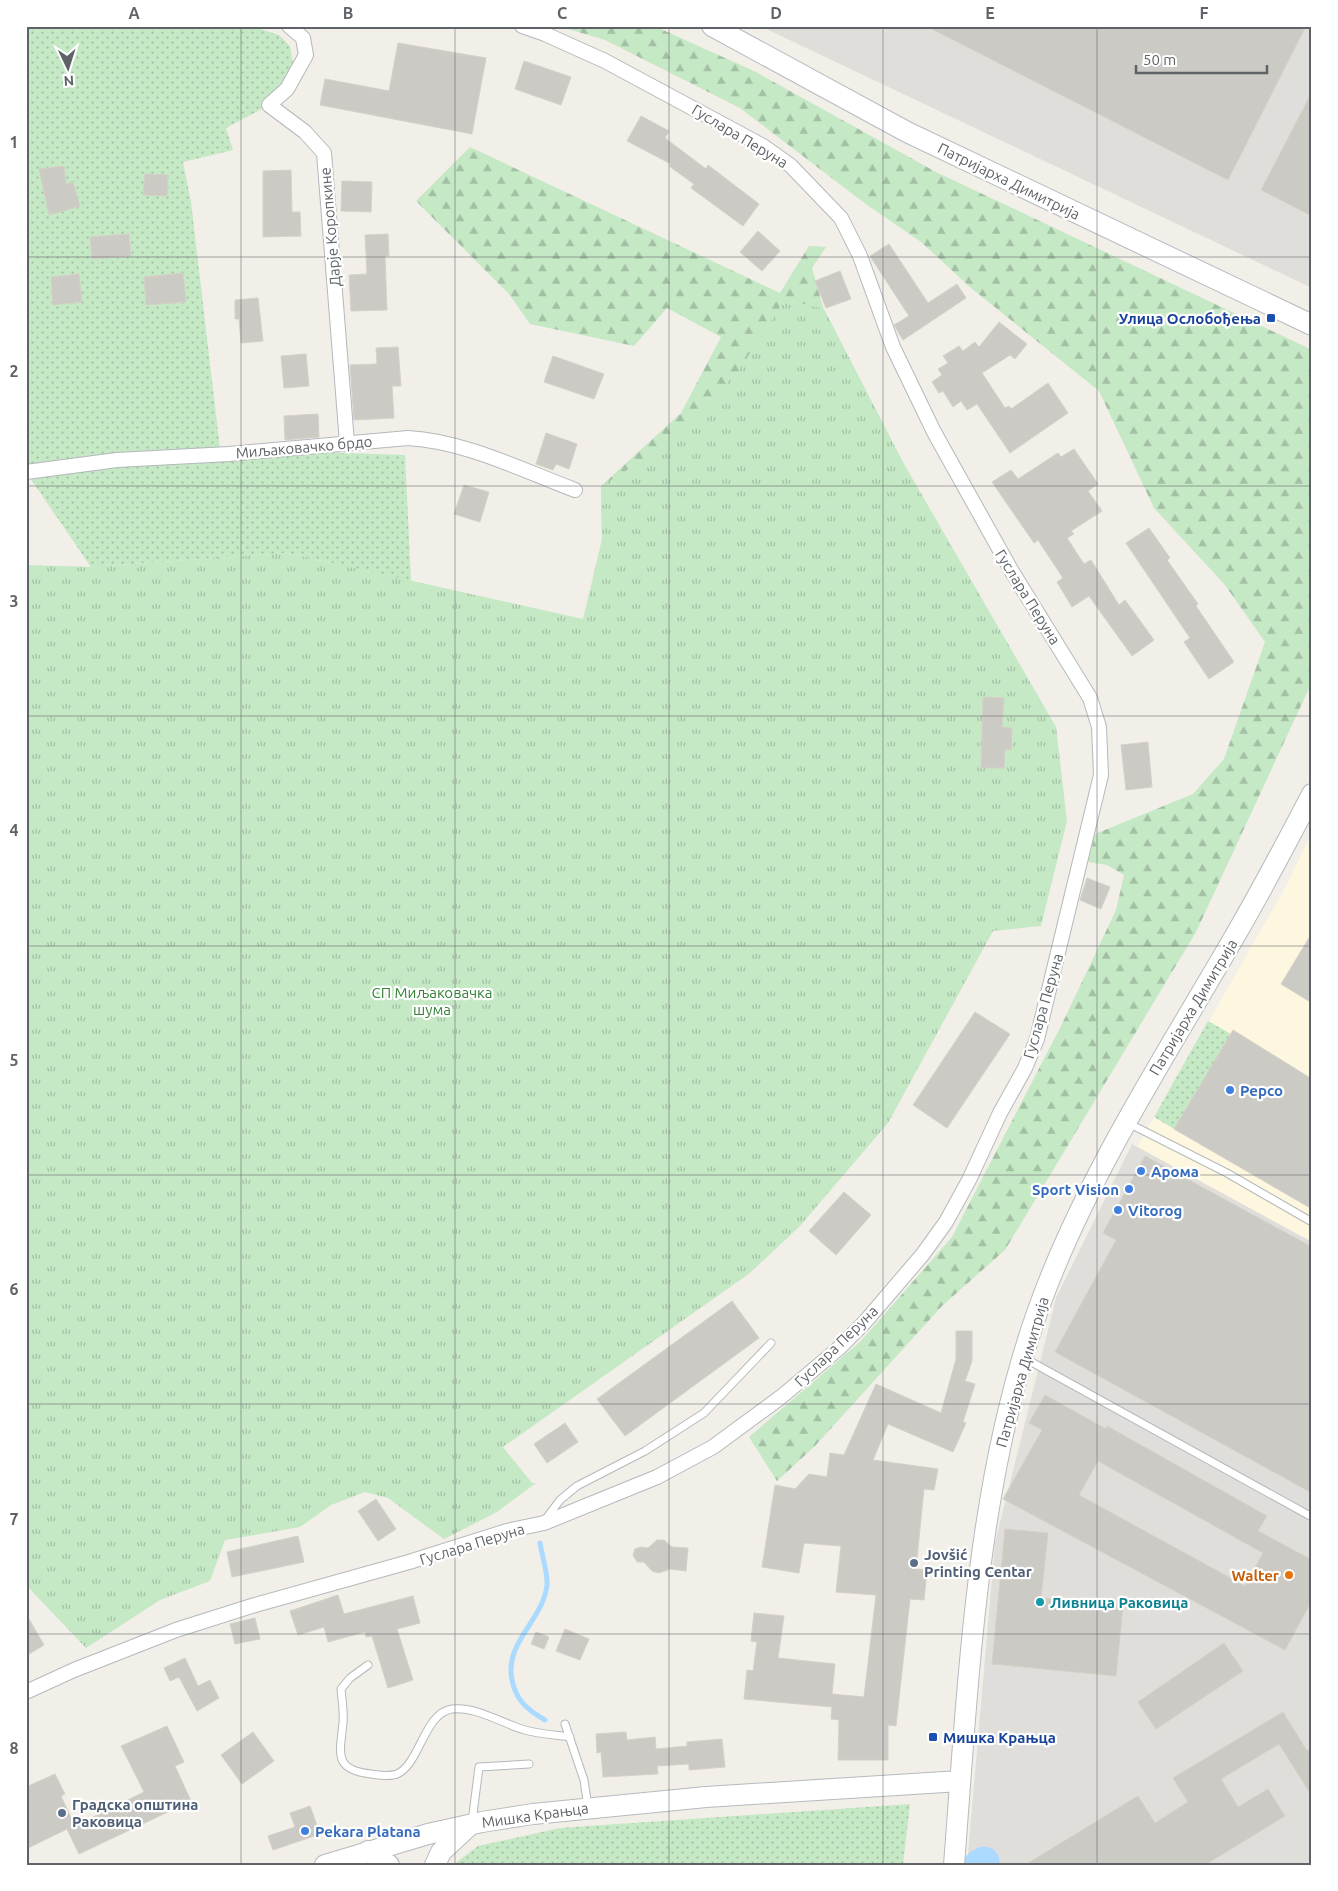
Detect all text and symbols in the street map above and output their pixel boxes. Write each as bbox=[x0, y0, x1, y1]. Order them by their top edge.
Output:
text: A bbox=[128, 4, 140, 22]
text: B bbox=[343, 4, 353, 22]
text: C bbox=[557, 4, 567, 22]
text: D bbox=[770, 4, 782, 22]
text: E bbox=[985, 4, 995, 22]
text: F bbox=[1200, 4, 1209, 22]
north arrow bbox=[42, 42, 92, 92]
scale bar bbox=[1136, 42, 1267, 74]
text: 50 m bbox=[1143, 51, 1176, 68]
text: N bbox=[63, 73, 75, 89]
street label: Гуслара Перуна bbox=[689, 101, 791, 171]
text: 1 bbox=[9, 133, 19, 151]
street label: Патријарха Димитрија bbox=[935, 139, 1083, 223]
street label: Дарје Коропкине bbox=[316, 167, 344, 287]
place label: Улица Ослобођења bbox=[1119, 310, 1261, 327]
marker: Улица Ослобођења bbox=[1265, 312, 1277, 324]
text: 2 bbox=[9, 362, 19, 380]
street label: Миљаковачко брдо bbox=[235, 433, 373, 461]
street label: Гуслара Перуна bbox=[992, 546, 1064, 648]
text: 3 bbox=[9, 592, 19, 610]
text: 4 bbox=[9, 821, 19, 839]
street label: Патријарха Димитрија bbox=[1146, 936, 1240, 1078]
street label: Гуслара Перуна bbox=[1020, 951, 1066, 1061]
park label: СП Миљаковачка шума bbox=[372, 984, 492, 1018]
text: 5 bbox=[9, 1051, 19, 1069]
place label: Pepco bbox=[1240, 1082, 1283, 1099]
marker: Pepco bbox=[1224, 1084, 1236, 1096]
place label: Арома bbox=[1151, 1163, 1199, 1180]
marker: Арома bbox=[1135, 1165, 1147, 1177]
place label: Sport Vision bbox=[1032, 1181, 1119, 1198]
marker: Sport Vision bbox=[1123, 1183, 1135, 1195]
place label: Vitorog bbox=[1128, 1202, 1182, 1219]
marker: Vitorog bbox=[1112, 1204, 1124, 1216]
text: 6 bbox=[9, 1280, 19, 1298]
street label: Патријарха Димитрија bbox=[992, 1295, 1052, 1449]
street label: Гуслара Перуна bbox=[791, 1302, 881, 1390]
text: 7 bbox=[9, 1510, 19, 1528]
street label: Гуслара Перуна bbox=[418, 1520, 526, 1568]
place label: Jovšić Printing Centar bbox=[924, 1546, 1033, 1580]
marker: Jovšić Printing Centar bbox=[908, 1557, 920, 1569]
place label: Walter bbox=[1232, 1567, 1280, 1584]
marker: Walter bbox=[1283, 1569, 1295, 1581]
place label: Ливница Раковица bbox=[1050, 1594, 1188, 1611]
marker: Ливница Раковица bbox=[1034, 1596, 1046, 1608]
place label: Мишка Крањца bbox=[943, 1729, 1056, 1746]
marker: Мишка Крањца bbox=[927, 1731, 939, 1743]
text: 8 bbox=[9, 1739, 19, 1757]
place label: Градска општина Раковица bbox=[72, 1796, 198, 1830]
street label: Мишка Крањца bbox=[480, 1799, 590, 1831]
marker: Градска општина Раковица bbox=[56, 1807, 68, 1819]
place label: Pekara Platana bbox=[315, 1823, 421, 1840]
marker: Pekara Platana bbox=[299, 1825, 311, 1837]

